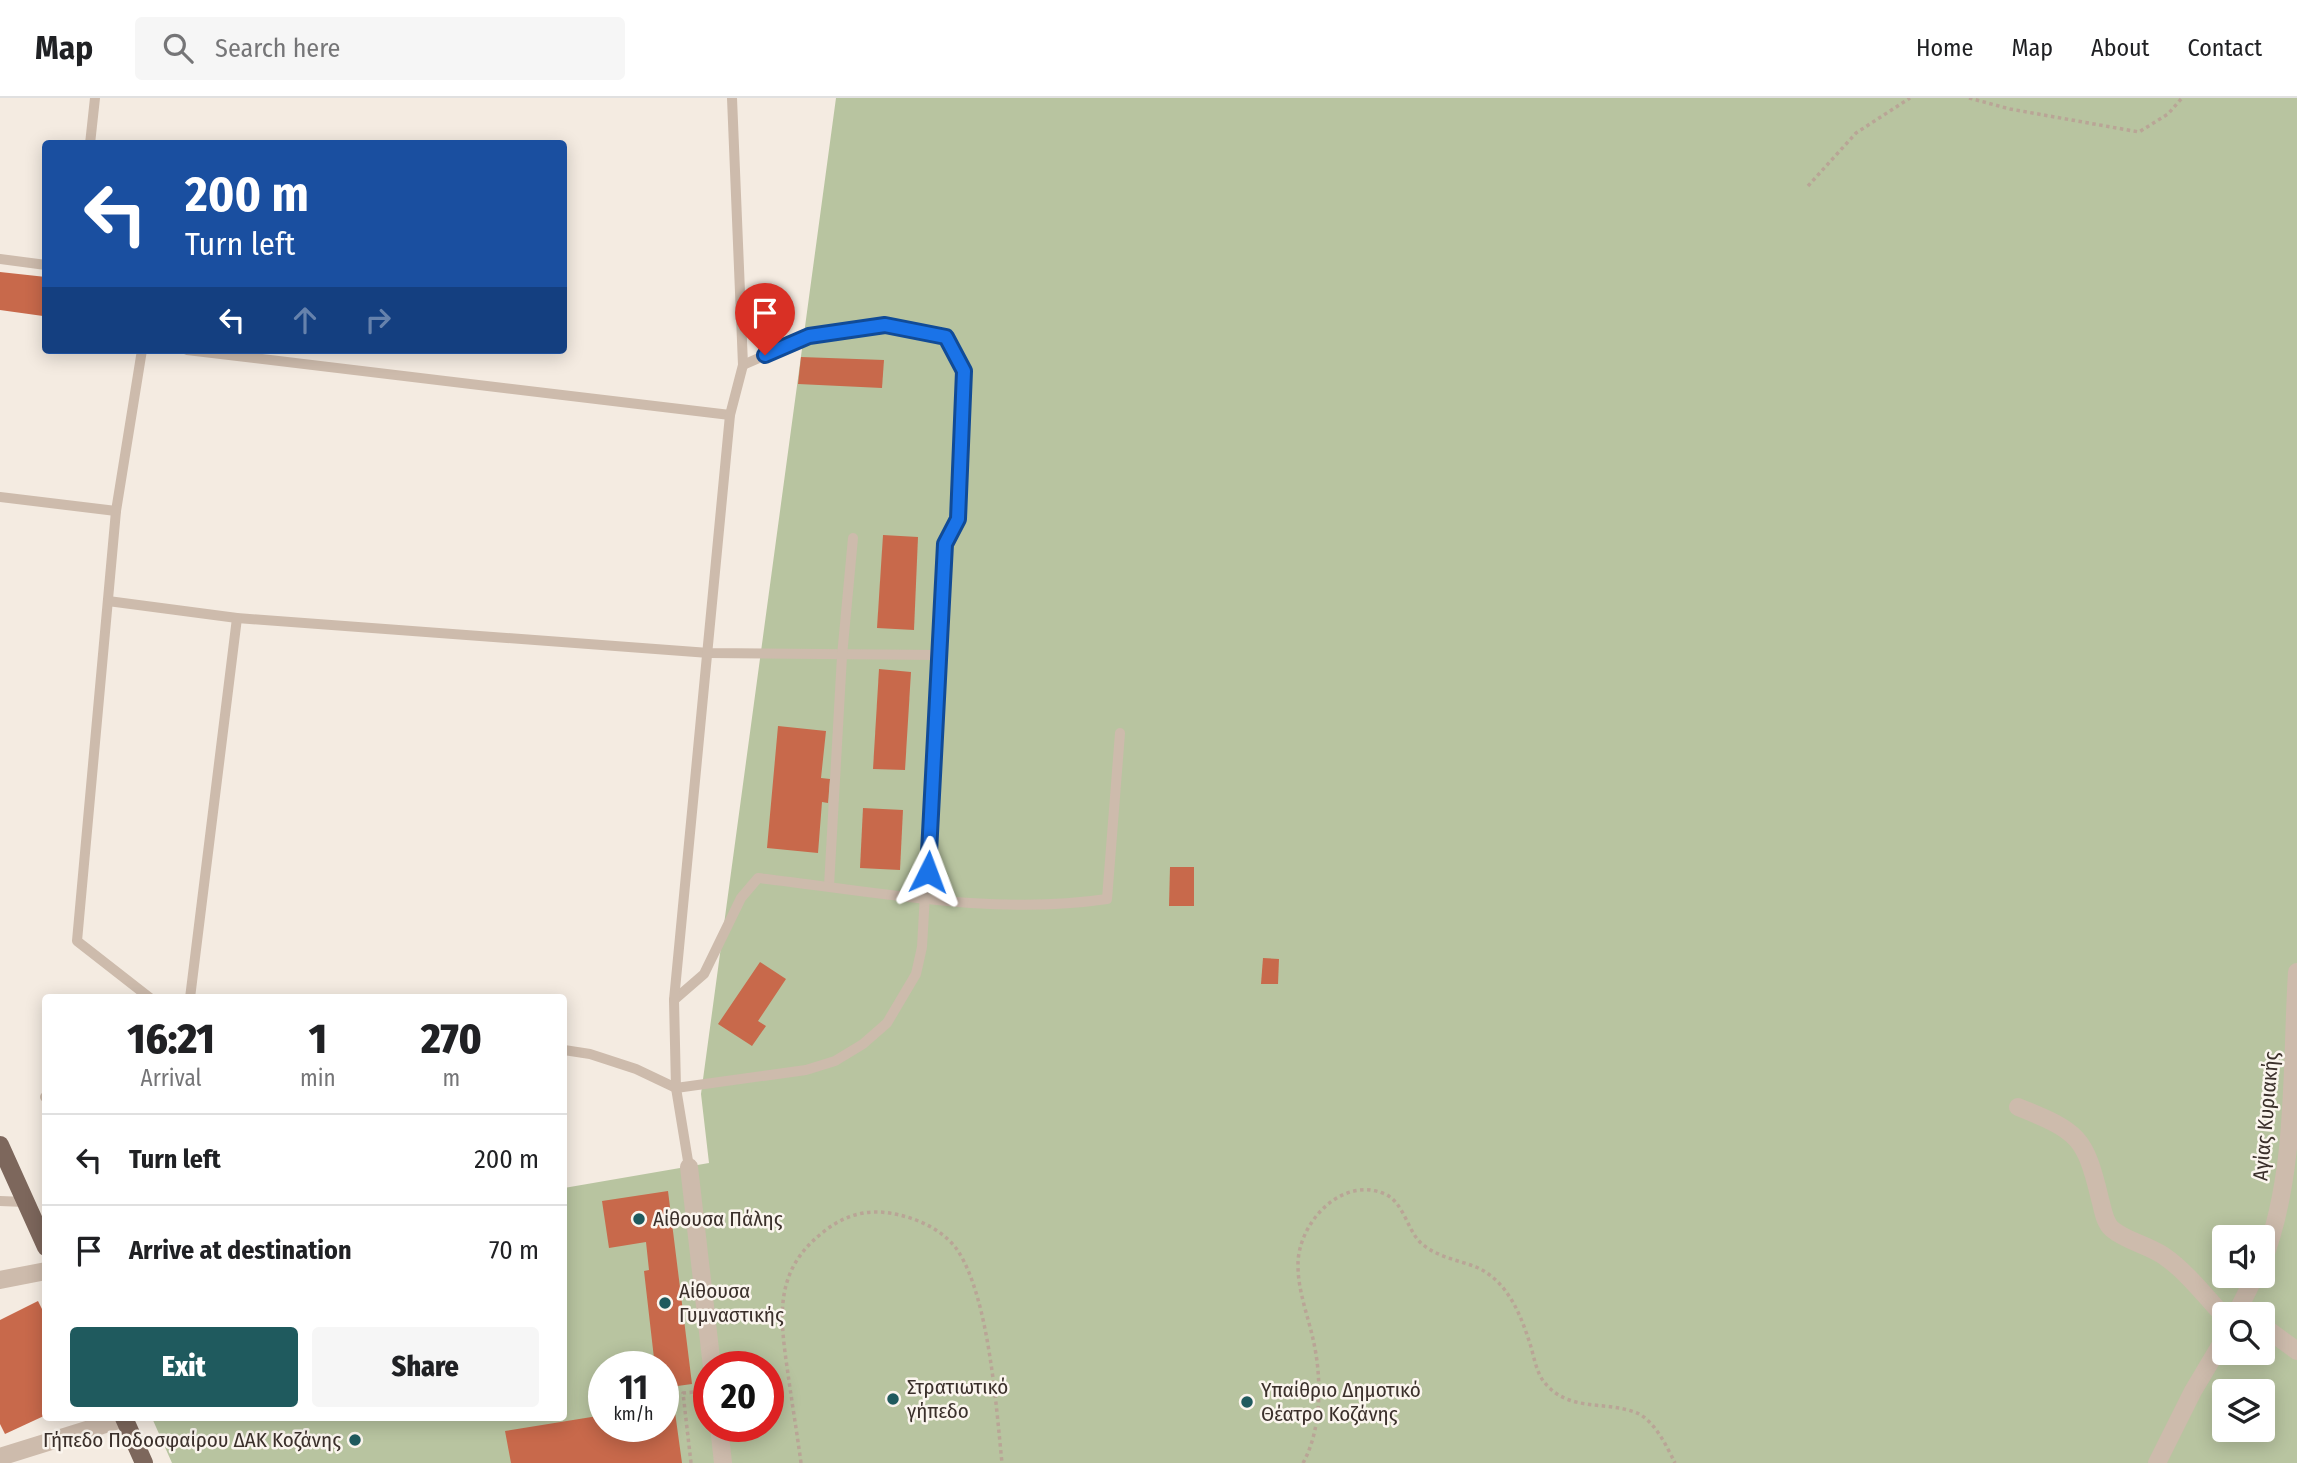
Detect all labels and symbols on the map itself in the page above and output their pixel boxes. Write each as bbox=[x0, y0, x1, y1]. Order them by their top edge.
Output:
pin bbox=[735, 283, 795, 355]
position arrow bbox=[891, 835, 965, 909]
street label: Αγίας Κυριακής bbox=[2247, 1050, 2285, 1182]
place label: Αίθουσα Πάλης bbox=[653, 1206, 783, 1232]
marker: Αίθουσα Πάλης bbox=[631, 1211, 647, 1227]
place label: Αίθουσα Γυμναστικής bbox=[679, 1278, 784, 1328]
marker: Αίθουσα Γυμναστικής bbox=[657, 1295, 673, 1311]
speed limit sign: 20 bbox=[693, 1351, 784, 1442]
place label: Στρατιωτικό γήπεδο bbox=[906, 1374, 1008, 1424]
place label: Υπαίθριο Δημοτικό Θέατρο Κοζάνης bbox=[1261, 1377, 1421, 1427]
marker: Στρατιωτικό γήπεδο bbox=[885, 1391, 901, 1407]
marker: Υπαίθριο Δημοτικό Θέατρο Κοζάνης bbox=[1239, 1394, 1255, 1410]
place label: Γήπεδο Ποδοσφαίρου ΔΑΚ Κοζάνης bbox=[43, 1427, 341, 1453]
marker: Γήπεδο Ποδοσφαίρου ΔΑΚ Κοζάνης bbox=[347, 1432, 363, 1448]

